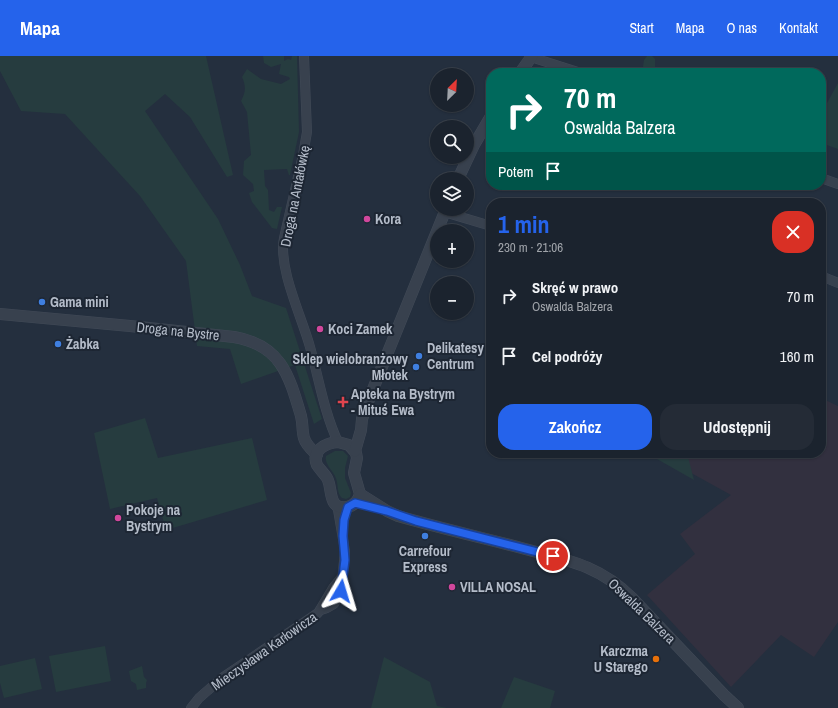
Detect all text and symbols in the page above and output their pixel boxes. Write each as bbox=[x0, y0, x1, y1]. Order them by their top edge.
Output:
text: Mapa bbox=[20, 15, 60, 41]
text: Start bbox=[629, 19, 654, 37]
text: Mapa bbox=[676, 19, 704, 37]
text: O nas bbox=[726, 19, 757, 37]
text: Kontakt bbox=[779, 19, 818, 37]
north arrow bbox=[430, 68, 474, 112]
map controls bbox=[430, 68, 474, 320]
text: 70 m bbox=[564, 79, 616, 117]
icon: right bbox=[498, 84, 550, 136]
text: Oswalda Balzera bbox=[564, 115, 676, 140]
button: search bbox=[430, 120, 474, 164]
street label: Droga na Antałówkę bbox=[276, 144, 314, 248]
icon: arrive bbox=[542, 160, 564, 182]
text: Potem bbox=[498, 161, 534, 182]
button: layers bbox=[430, 172, 474, 216]
text: 1 min bbox=[498, 208, 549, 240]
place label: Kora bbox=[375, 210, 402, 228]
button: close bbox=[772, 211, 814, 253]
marker: Kora bbox=[362, 214, 372, 224]
button: + bbox=[430, 224, 474, 268]
text: 230 m · 21:06 bbox=[498, 239, 563, 256]
button: − bbox=[430, 276, 474, 320]
text: Skręć w prawo bbox=[532, 277, 618, 298]
icon: right bbox=[498, 285, 520, 307]
text: 70 m bbox=[787, 286, 814, 307]
place label: Gama mini bbox=[50, 293, 109, 311]
marker: Gama mini bbox=[37, 297, 47, 307]
text: Oswalda Balzera bbox=[532, 298, 613, 315]
street label: Droga na Bystre bbox=[136, 318, 220, 344]
place label: Koci Zamek bbox=[328, 320, 393, 338]
marker: Koci Zamek bbox=[315, 324, 325, 334]
place label: Żabka bbox=[66, 335, 100, 353]
marker: Żabka bbox=[53, 339, 63, 349]
place label: Delikatesy Centrum bbox=[427, 339, 484, 373]
icon: arrive bbox=[498, 345, 520, 367]
text: Cel podróży bbox=[532, 346, 602, 367]
text: 160 m bbox=[780, 346, 814, 367]
place label: Sklep wielobranżowy Młotek bbox=[293, 350, 409, 384]
marker: Delikatesy Centrum bbox=[414, 351, 424, 361]
marker: Sklep wielobranżowy Młotek bbox=[411, 362, 421, 372]
place label: Apteka na Bystrym - Mituś Ewa bbox=[351, 385, 455, 419]
marker: Apteka na Bystrym - Mituś Ewa bbox=[338, 397, 348, 407]
button: Zakończ bbox=[498, 404, 652, 450]
button: Udostępnij bbox=[660, 404, 814, 450]
place label: Pokoje na Bystrym bbox=[126, 501, 181, 535]
marker: Pokoje na Bystrym bbox=[113, 513, 123, 523]
marker: Carrefour Express bbox=[420, 531, 430, 541]
pin bbox=[536, 539, 570, 573]
place label: Carrefour Express bbox=[399, 542, 452, 576]
icon: arrive bbox=[542, 545, 564, 567]
position arrow bbox=[320, 570, 362, 612]
street label: Oswalda Balzera bbox=[605, 574, 680, 648]
place label: VILLA NOSAL bbox=[460, 578, 536, 596]
marker: VILLA NOSAL bbox=[447, 582, 457, 592]
street label: Mieczysława Karłowicza bbox=[208, 607, 321, 694]
place label: Karczma U Starego bbox=[594, 642, 649, 676]
marker: Karczma U Starego bbox=[651, 654, 661, 664]

